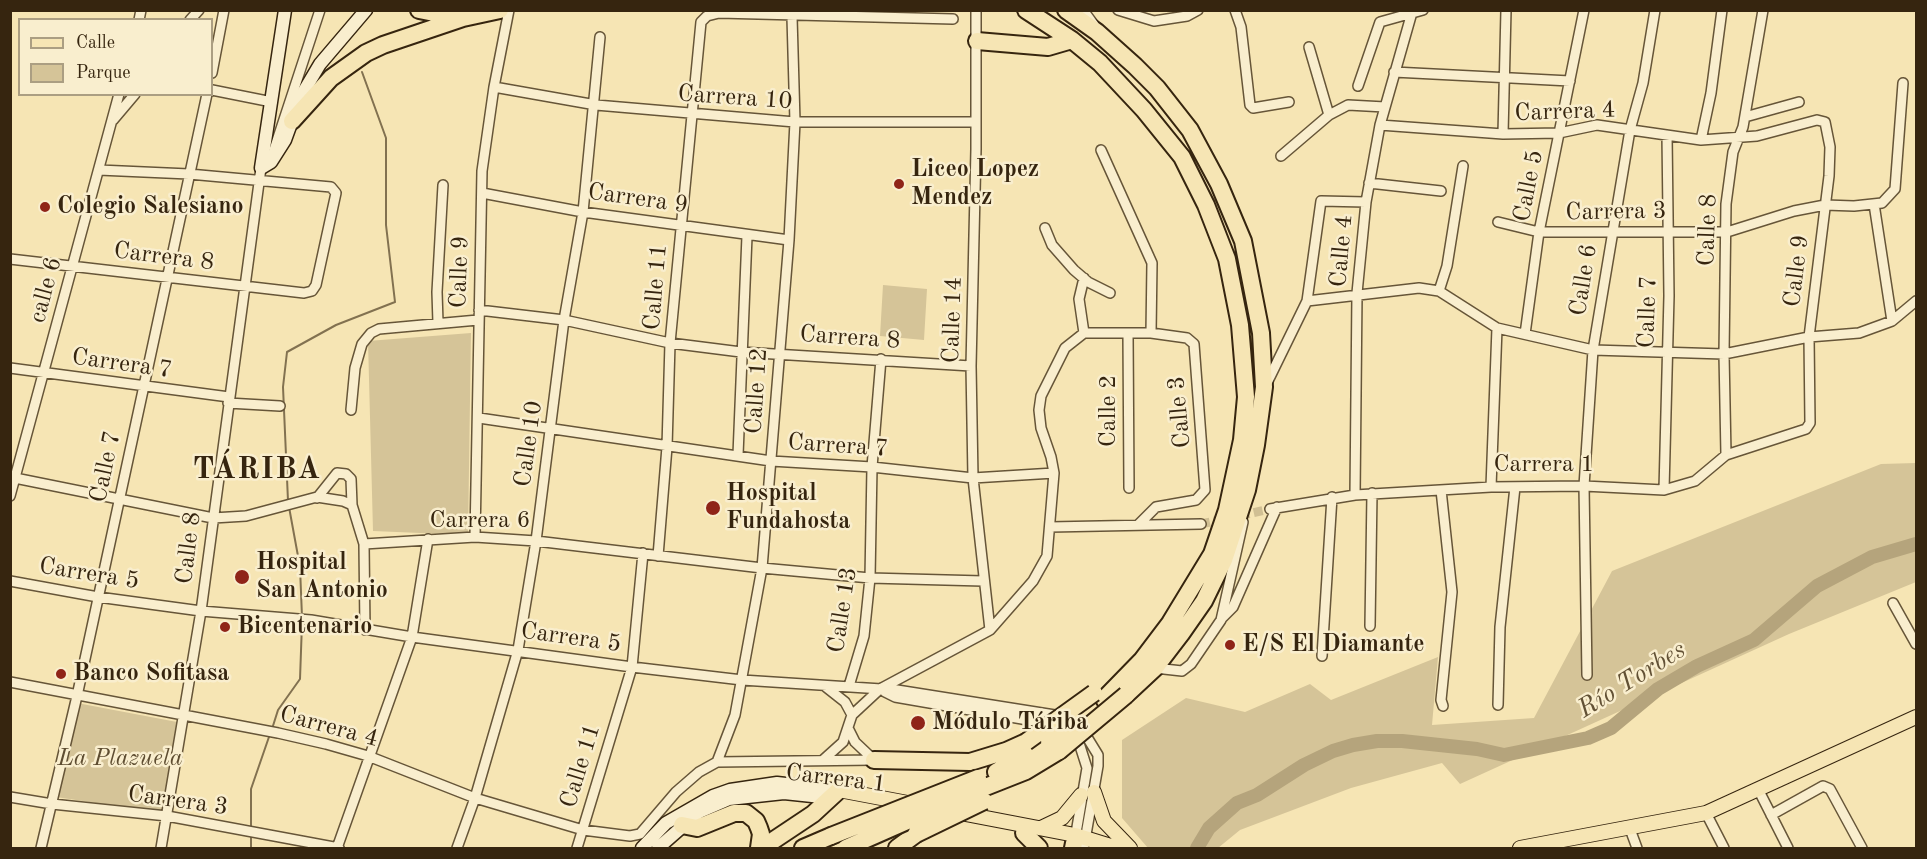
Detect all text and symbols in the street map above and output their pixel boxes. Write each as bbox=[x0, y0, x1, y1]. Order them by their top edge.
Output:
legend bbox=[18, 18, 213, 96]
text: Calle bbox=[76, 34, 115, 52]
text: Parque bbox=[76, 64, 131, 82]
street label: Carrera 10 bbox=[677, 80, 793, 116]
street label: Carrera 4 bbox=[1514, 96, 1616, 128]
street label: Calle 5 bbox=[1508, 148, 1550, 224]
place label: Liceo Lopez Mendez bbox=[911, 156, 1039, 212]
marker: Liceo Lopez Mendez bbox=[892, 177, 906, 191]
street label: Carrera 9 bbox=[586, 178, 690, 220]
place label: Colegio Salesiano bbox=[57, 193, 244, 221]
street label: Calle 8 bbox=[1692, 193, 1724, 267]
street label: Carrera 3 bbox=[1565, 197, 1667, 227]
marker: Colegio Salesiano bbox=[38, 200, 52, 214]
street label: Calle 4 bbox=[1324, 214, 1360, 288]
street label: Calle 9 bbox=[1778, 233, 1816, 309]
street label: Calle 9 bbox=[444, 235, 476, 309]
street label: Carrera 8 bbox=[112, 237, 216, 277]
street label: Calle 6 bbox=[1564, 242, 1604, 318]
street label: Calle 11 bbox=[638, 243, 674, 331]
street label: calle 6 bbox=[23, 254, 69, 326]
street label: Calle 7 bbox=[1632, 275, 1664, 349]
street label: Calle 14 bbox=[937, 276, 969, 364]
street label: Carrera 8 bbox=[799, 320, 901, 356]
street label: Carrera 7 bbox=[70, 343, 174, 385]
street label: Calle 12 bbox=[740, 347, 774, 435]
street label: Calle 2 bbox=[1095, 375, 1123, 447]
street label: Calle 3 bbox=[1162, 375, 1198, 449]
street label: Calle 10 bbox=[509, 399, 549, 489]
street label: Carrera 7 bbox=[787, 428, 889, 464]
street label: Calle 7 bbox=[84, 429, 128, 505]
street label: Carrera 1 bbox=[1494, 451, 1594, 479]
district label: TÁRIBA bbox=[193, 452, 321, 488]
place label: Hospital Fundahosta bbox=[726, 480, 851, 536]
marker: Hospital Fundahosta bbox=[704, 499, 722, 517]
street label: Carrera 6 bbox=[430, 507, 530, 535]
street label: Calle 8 bbox=[170, 510, 208, 586]
place label: Hospital San Antonio bbox=[256, 549, 388, 605]
street label: Carrera 5 bbox=[37, 552, 141, 596]
street label: Calle 13 bbox=[822, 565, 864, 655]
marker: Hospital San Antonio bbox=[233, 568, 251, 586]
place label: Bicentenario bbox=[237, 613, 372, 641]
street label: Carrera 5 bbox=[519, 617, 623, 659]
marker: Bicentenario bbox=[218, 620, 232, 634]
place label: E/S El Diamante bbox=[1242, 631, 1425, 659]
water label: Río Torbes bbox=[1572, 634, 1692, 726]
marker: E/S El Diamante bbox=[1223, 638, 1237, 652]
place label: Banco Sofitasa bbox=[73, 660, 230, 688]
marker: Banco Sofitasa bbox=[54, 667, 68, 681]
street label: Carrera 4 bbox=[276, 700, 382, 754]
place label: Módulo Táriba bbox=[932, 709, 1088, 737]
marker: Módulo Táriba bbox=[909, 714, 927, 732]
street label: Calle 11 bbox=[555, 720, 607, 812]
park label: La Plazuela bbox=[57, 745, 183, 773]
street label: Carrera 1 bbox=[784, 759, 888, 799]
street label: Carrera 3 bbox=[126, 780, 230, 822]

